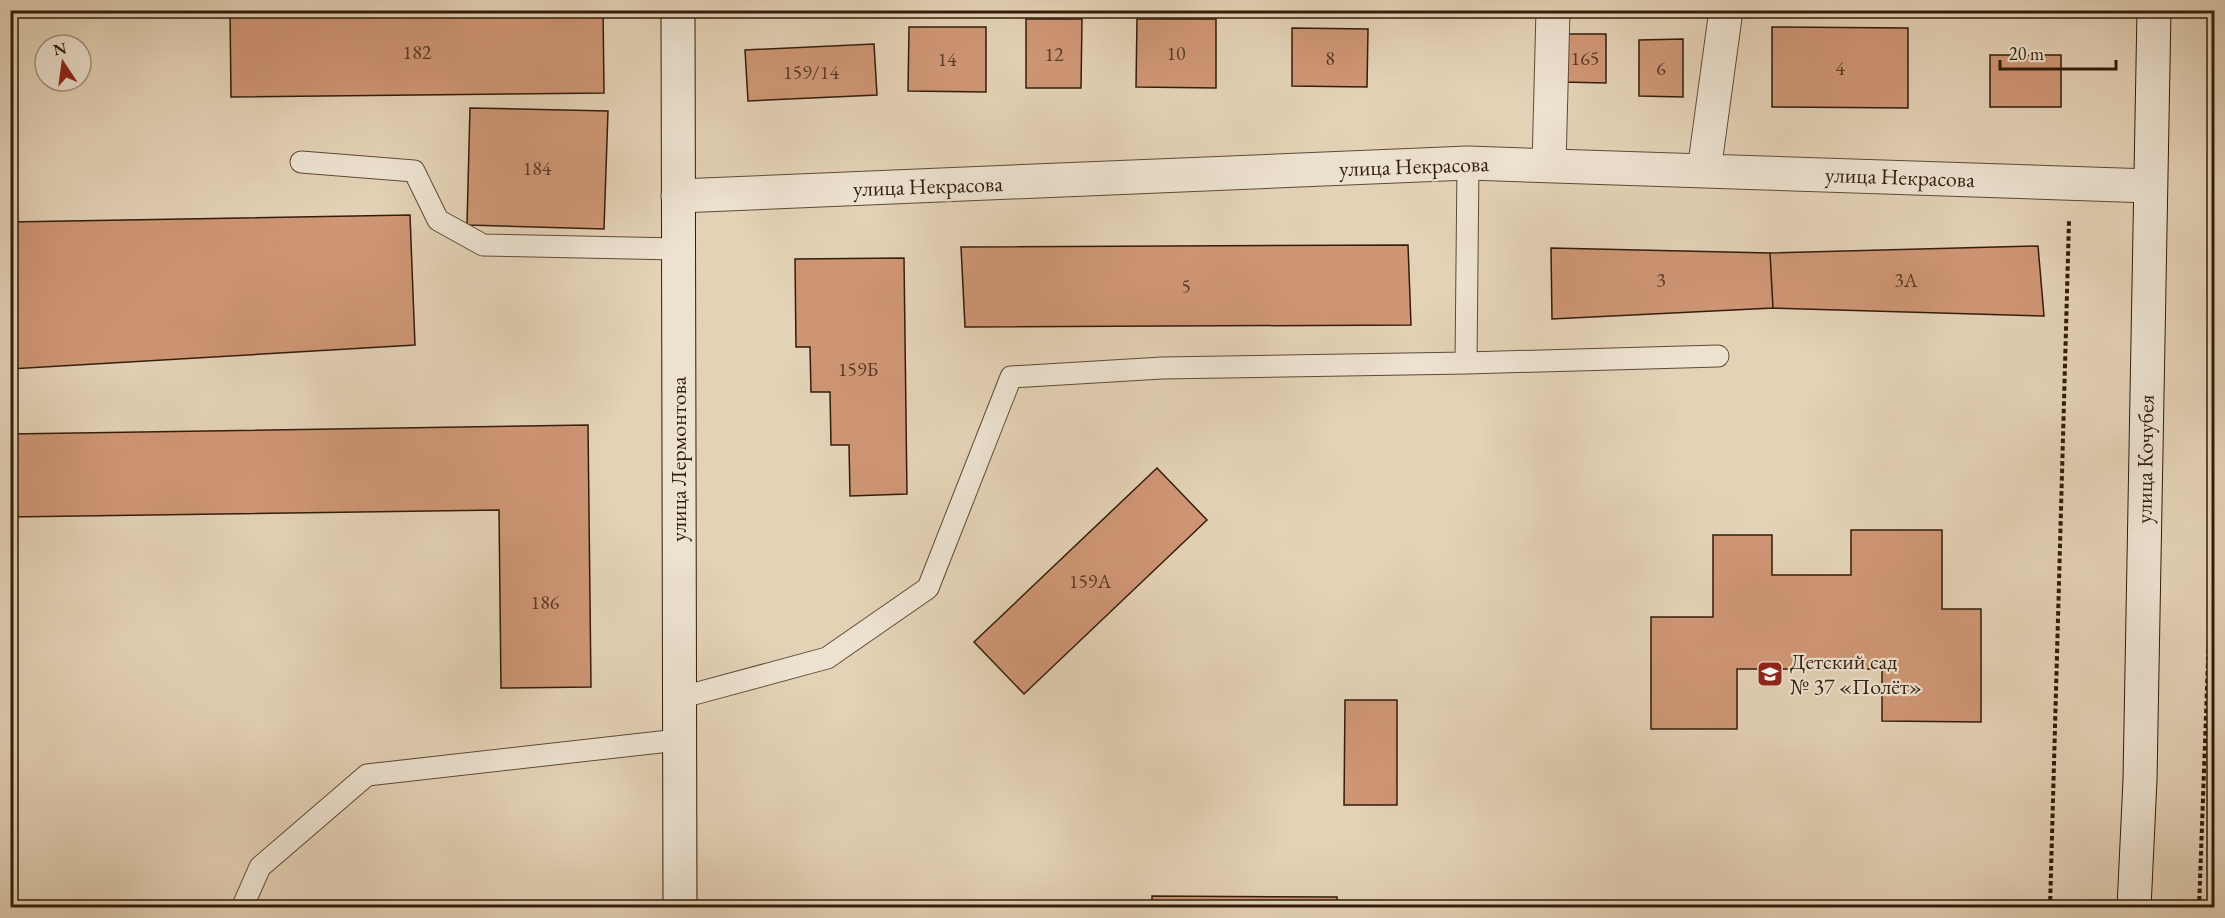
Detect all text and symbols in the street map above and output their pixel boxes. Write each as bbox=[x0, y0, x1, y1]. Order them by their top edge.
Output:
north arrow bbox=[33, 33, 93, 93]
scale bar bbox=[2000, 33, 2116, 71]
text: N bbox=[51, 37, 68, 61]
house number: 182 bbox=[403, 39, 432, 65]
house number: 10 bbox=[1166, 40, 1186, 66]
house number: 12 bbox=[1044, 41, 1064, 67]
text: 20 m bbox=[2009, 42, 2044, 65]
house number: 8 bbox=[1325, 45, 1335, 71]
house number: 165 bbox=[1571, 45, 1599, 71]
house number: 14 bbox=[937, 46, 957, 72]
house number: 6 bbox=[1656, 55, 1666, 81]
house number: 4 bbox=[1835, 55, 1845, 81]
house number: 159/14 bbox=[783, 59, 839, 85]
street label: улица Некрасова bbox=[1339, 149, 1490, 183]
house number: 184 bbox=[523, 155, 552, 181]
street label: улица Некрасова bbox=[1825, 160, 1976, 194]
street label: улица Некрасова bbox=[853, 169, 1004, 203]
house number: 3 bbox=[1656, 267, 1666, 293]
house number: 3А bbox=[1894, 267, 1918, 293]
house number: 5 bbox=[1181, 273, 1191, 299]
house number: 159Б bbox=[838, 356, 879, 382]
street label: улица Лермонтова bbox=[664, 376, 693, 542]
street label: улица Кочубея bbox=[2129, 394, 2161, 524]
house number: 159А bbox=[1069, 568, 1111, 594]
house number: 186 bbox=[531, 589, 560, 615]
place label: Детский сад № 37 «Полёт» bbox=[1790, 647, 1922, 701]
school or university icon: Детский сад № 37 «Полёт» bbox=[1755, 659, 1785, 689]

